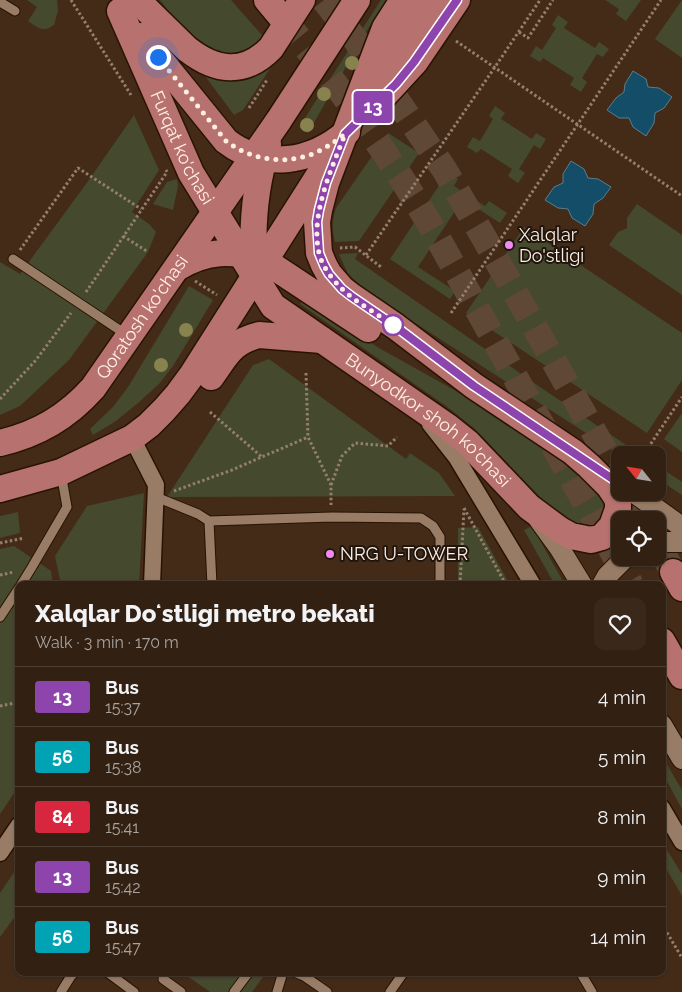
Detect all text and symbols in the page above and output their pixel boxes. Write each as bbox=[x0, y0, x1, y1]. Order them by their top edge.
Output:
your location bbox=[146, 45, 171, 70]
street label: Furqat ko'chasi bbox=[146, 87, 219, 208]
line badge: 13 bbox=[350, 91, 396, 123]
text: 13 bbox=[364, 96, 382, 117]
place label: Xalqlar Do'stligi bbox=[519, 224, 584, 266]
marker: Xalqlar Do'stligi bbox=[503, 239, 515, 251]
street label: Qoratosh ko'chasi bbox=[91, 251, 192, 383]
unlabelled marker bbox=[382, 314, 404, 336]
street label: Bunyodkor shoh ko'chasi bbox=[342, 348, 515, 491]
north arrow bbox=[611, 446, 666, 501]
map controls bbox=[611, 446, 666, 566]
button: locate bbox=[611, 511, 666, 566]
place label: NRG U-TOWER bbox=[340, 543, 469, 564]
marker: NRG U-TOWER bbox=[324, 548, 336, 560]
button: heart bbox=[594, 598, 646, 650]
text: Xalqlar Doʻstligi metro bekati bbox=[35, 599, 375, 628]
text: Walk · 3 min · 170 m bbox=[35, 633, 179, 652]
text: Bus bbox=[105, 676, 139, 698]
text: 13 bbox=[53, 686, 72, 707]
text: 4 min bbox=[598, 686, 646, 708]
text: 15:37 bbox=[105, 698, 141, 717]
text: Bus bbox=[105, 736, 139, 758]
text: 56 bbox=[52, 746, 73, 767]
text: 5 min bbox=[598, 746, 646, 768]
text: 15:38 bbox=[105, 758, 142, 777]
text: Bus bbox=[105, 796, 139, 818]
text: 84 bbox=[52, 806, 73, 827]
text: 8 min bbox=[597, 806, 646, 828]
text: 15:41 bbox=[105, 818, 139, 837]
text: Bus bbox=[105, 856, 139, 878]
text: 13 bbox=[53, 866, 72, 887]
text: 9 min bbox=[597, 866, 646, 888]
text: 15:42 bbox=[105, 878, 141, 897]
text: Bus bbox=[105, 916, 139, 938]
text: 56 bbox=[52, 926, 73, 947]
text: 14 min bbox=[590, 926, 646, 948]
text: 15:47 bbox=[105, 938, 141, 957]

